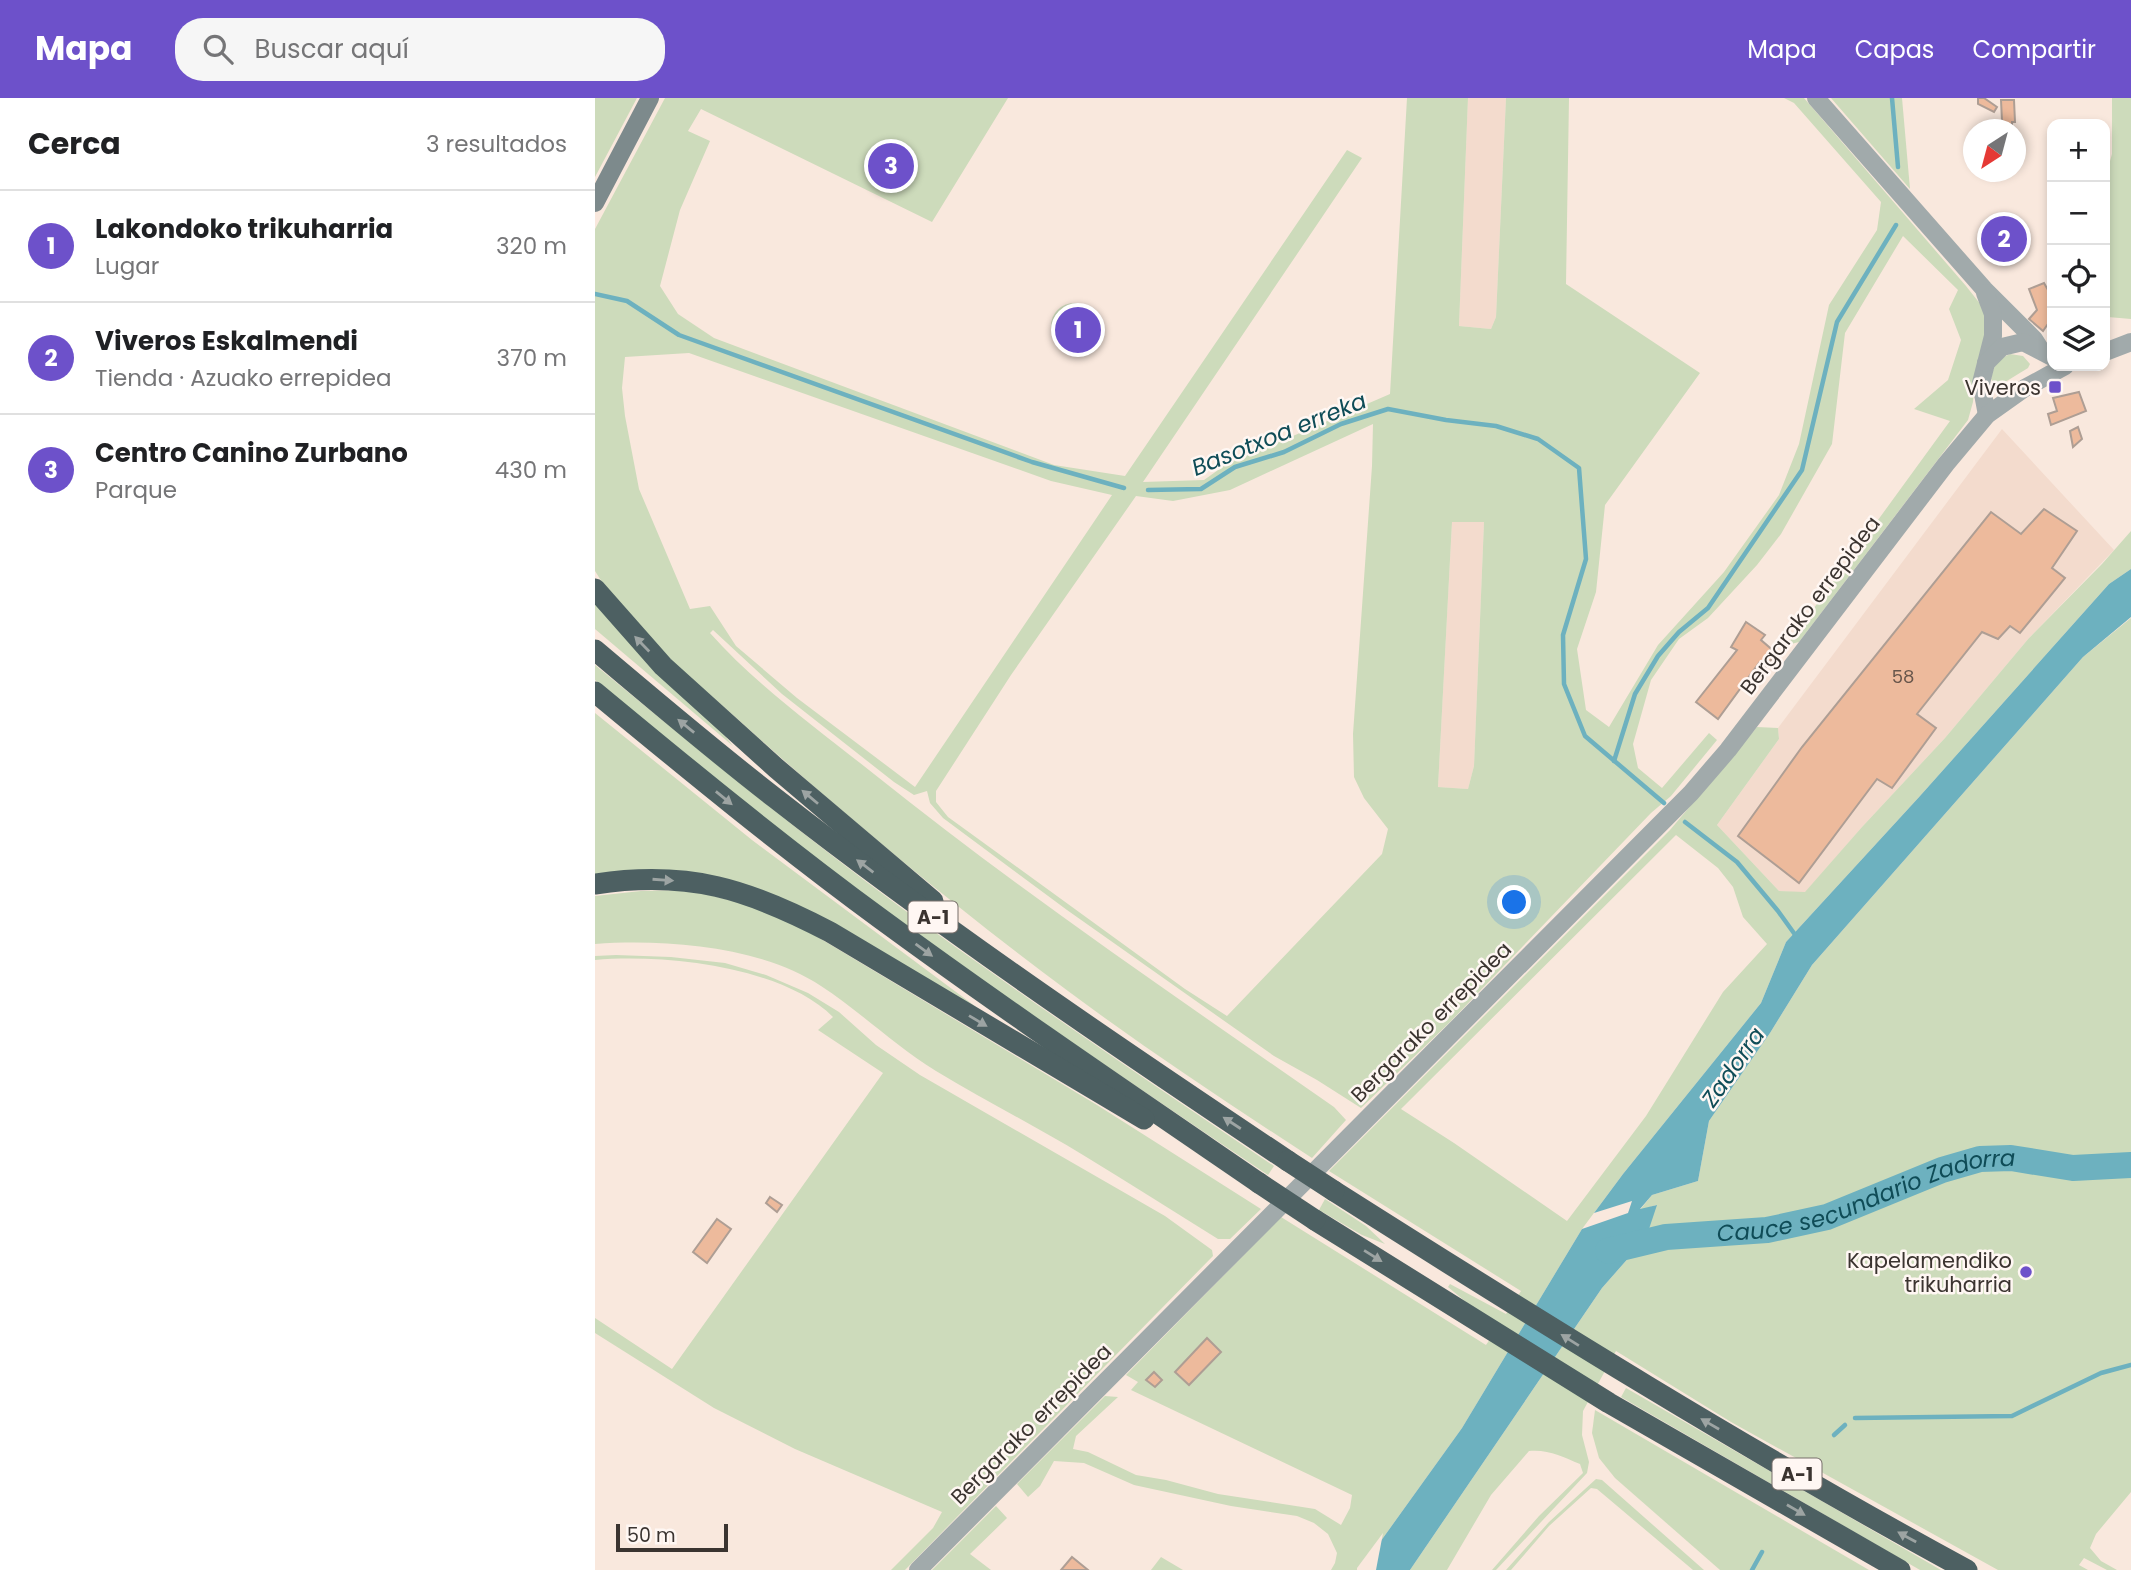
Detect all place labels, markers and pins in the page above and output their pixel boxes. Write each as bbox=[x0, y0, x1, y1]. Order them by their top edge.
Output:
pin: 3 bbox=[868, 140, 914, 192]
pin: 2 bbox=[1981, 213, 2027, 265]
pin: 1 bbox=[1055, 304, 1101, 356]
place label: Viveros bbox=[1965, 373, 2041, 402]
marker: Viveros bbox=[2047, 379, 2063, 395]
place label: Kapelamendiko trikuharria bbox=[1847, 1246, 2012, 1299]
marker: Kapelamendiko trikuharria bbox=[2018, 1264, 2034, 1280]

